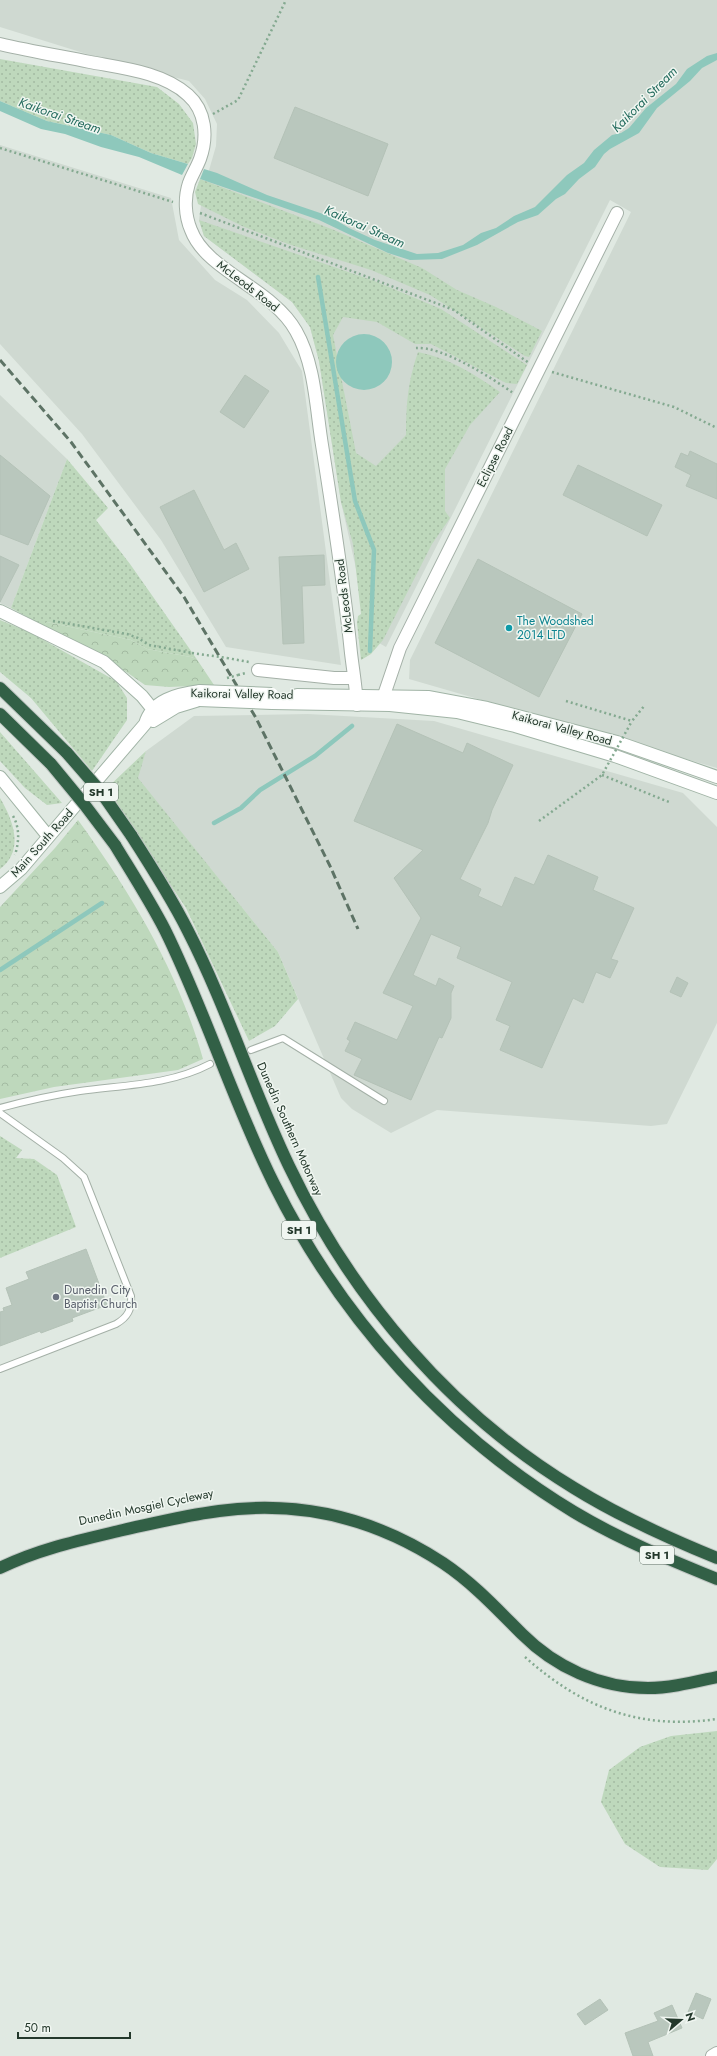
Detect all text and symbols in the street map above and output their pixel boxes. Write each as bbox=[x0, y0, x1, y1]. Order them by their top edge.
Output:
water label: Kaikorai Stream bbox=[607, 62, 682, 137]
water label: Kaikorai Stream bbox=[16, 92, 104, 139]
water label: Kaikorai Stream bbox=[322, 200, 408, 253]
street label: McLeods Road bbox=[213, 256, 283, 316]
street label: Eclipse Road bbox=[472, 424, 518, 490]
street label: McLeods Road bbox=[331, 558, 357, 634]
place label: The Woodshed 2014 LTD bbox=[517, 612, 594, 644]
marker: The Woodshed 2014 LTD bbox=[504, 623, 514, 633]
street label: Kaikorai Valley Road bbox=[190, 684, 294, 704]
street label: Kaikorai Valley Road bbox=[510, 706, 614, 750]
road number: SH 1 bbox=[84, 783, 118, 801]
street label: Main South Road bbox=[6, 805, 78, 881]
street label: Dunedin Southern Motorway bbox=[252, 1059, 328, 1200]
road number: SH 1 bbox=[282, 1221, 316, 1239]
place label: Dunedin City Baptist Church bbox=[64, 1281, 137, 1313]
marker: Dunedin City Baptist Church bbox=[51, 1292, 61, 1302]
street label: Dunedin Mosgiel Cycleway bbox=[77, 1484, 216, 1530]
road number: SH 1 bbox=[640, 1546, 674, 1564]
north arrow bbox=[661, 2000, 701, 2040]
text: N bbox=[681, 2010, 699, 2023]
scale bar bbox=[18, 2014, 130, 2040]
text: 50 m bbox=[24, 2019, 51, 2037]

